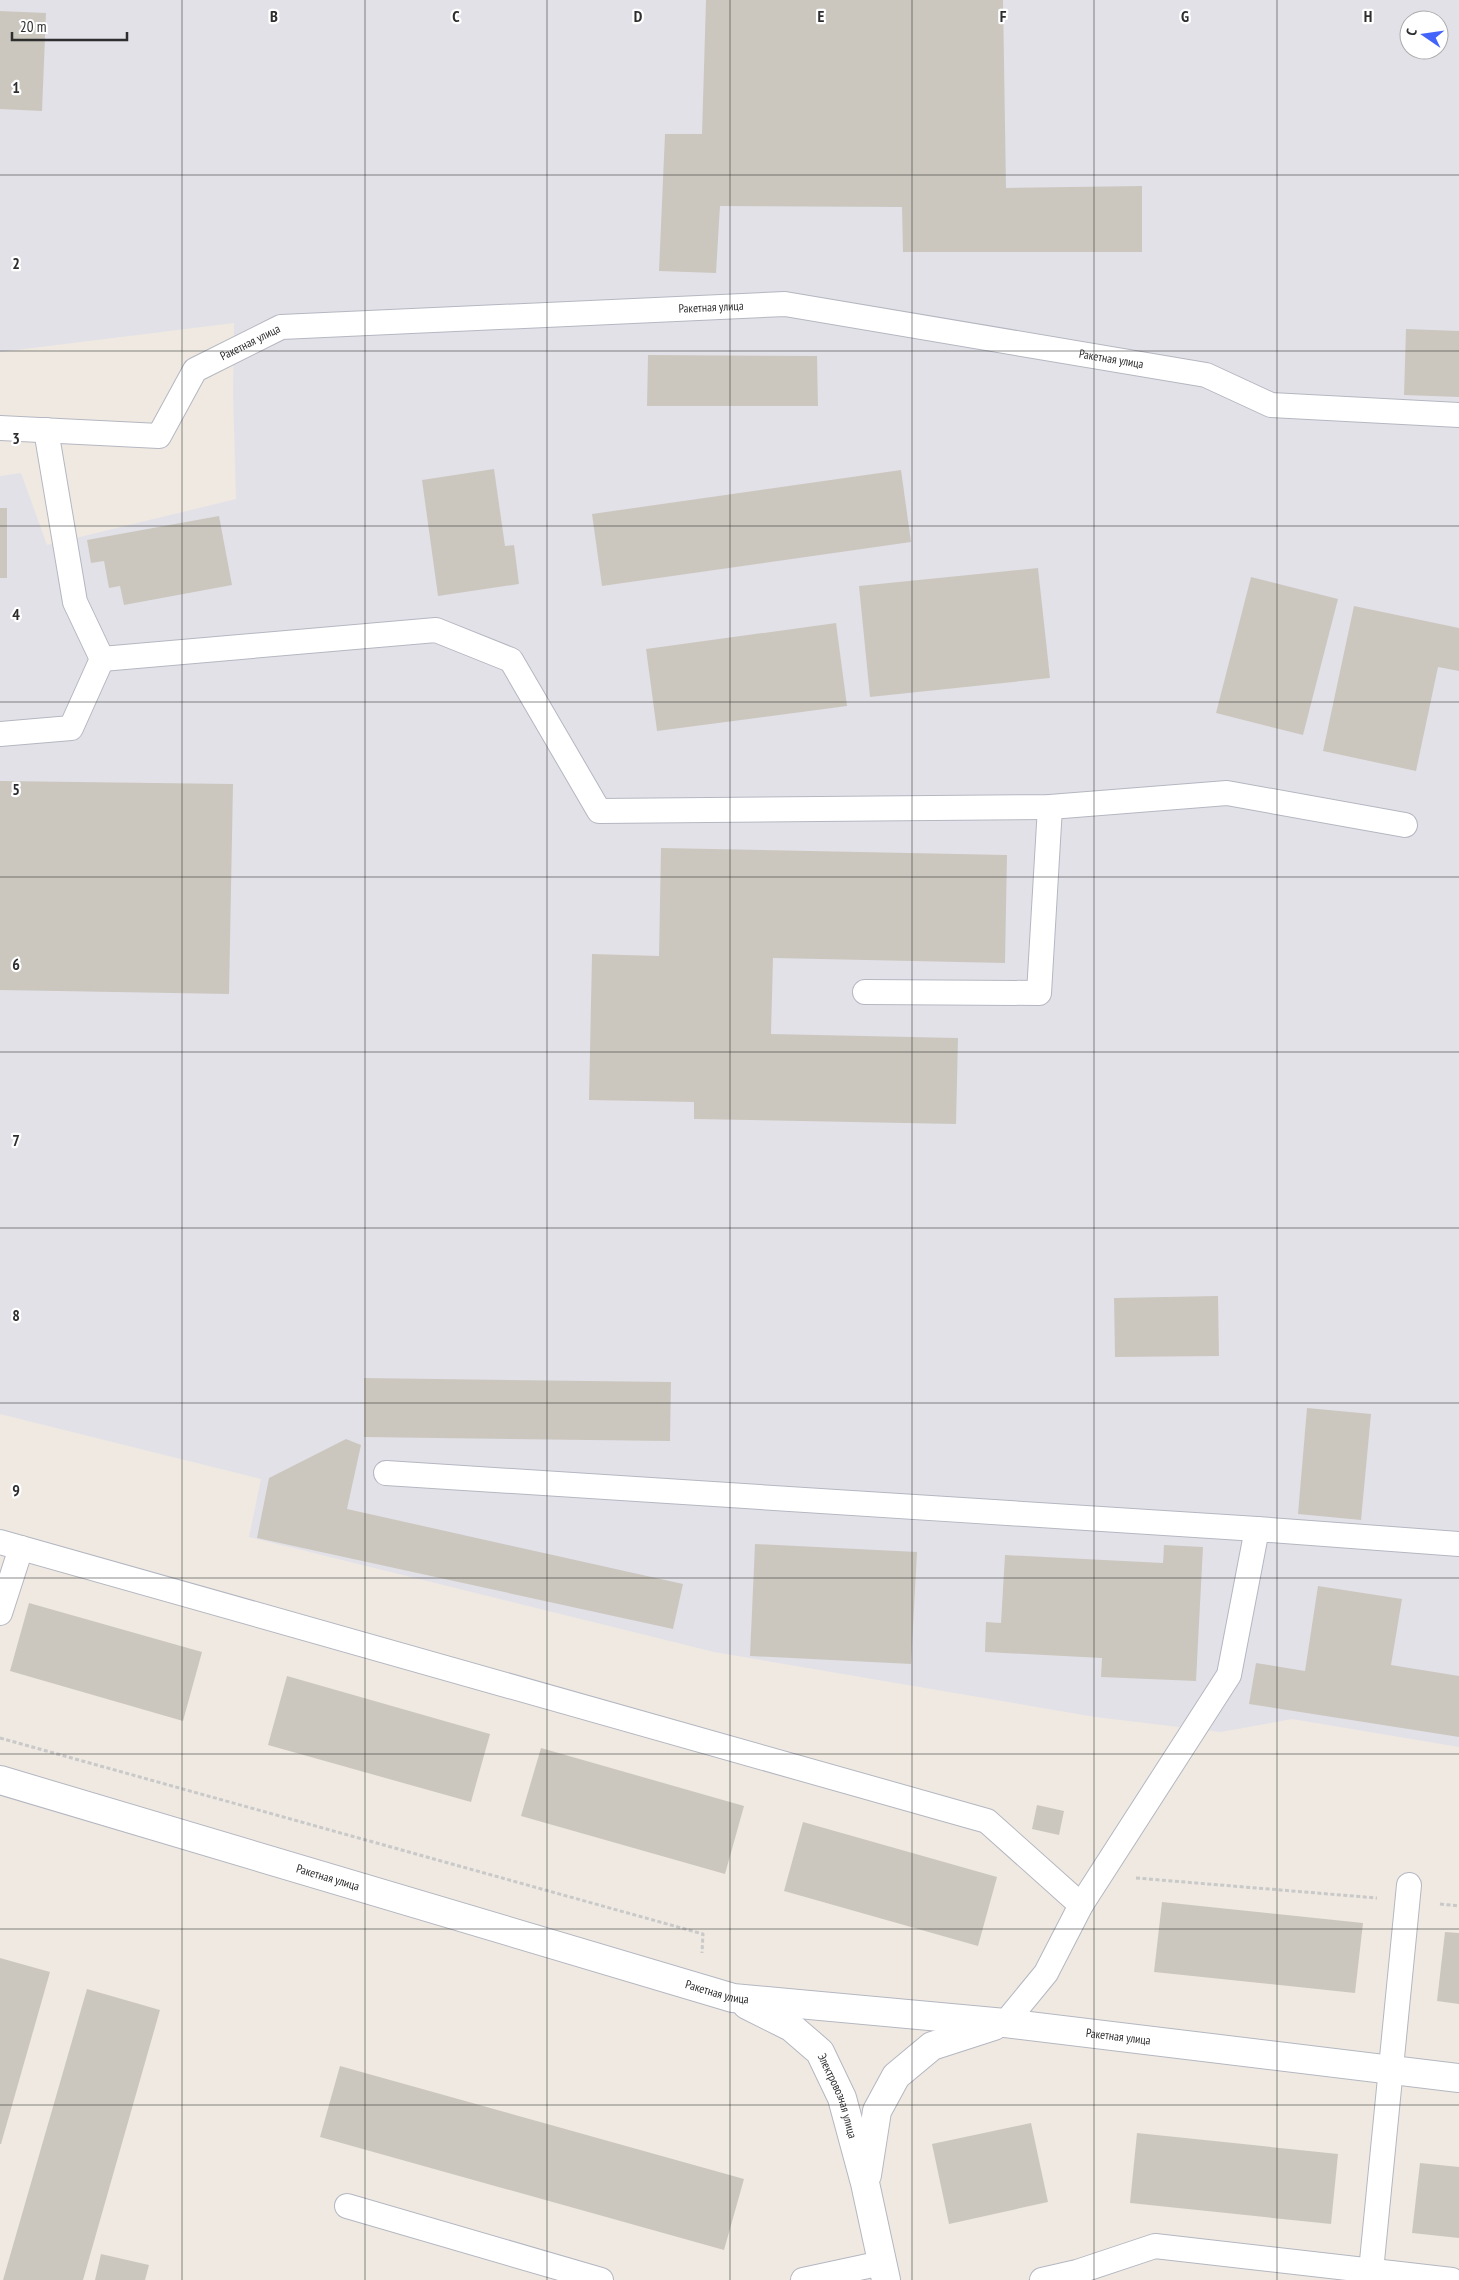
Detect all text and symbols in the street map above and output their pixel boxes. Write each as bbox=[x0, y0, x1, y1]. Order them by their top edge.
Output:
text: B bbox=[270, 6, 278, 26]
text: C bbox=[452, 6, 460, 26]
text: D bbox=[634, 6, 643, 26]
text: E bbox=[818, 6, 825, 26]
text: F bbox=[1000, 6, 1007, 26]
text: G bbox=[1181, 6, 1189, 26]
text: H bbox=[1364, 6, 1372, 26]
scale bar bbox=[12, 10, 128, 42]
north arrow bbox=[1399, 10, 1449, 60]
text: 20 m bbox=[20, 17, 46, 36]
text: С bbox=[1402, 26, 1421, 37]
text: 1 bbox=[12, 77, 20, 97]
text: 2 bbox=[12, 253, 20, 273]
street label: Ракетная улица bbox=[678, 298, 744, 316]
street label: Ракетная улица bbox=[217, 321, 283, 363]
street label: Ракетная улица bbox=[1078, 346, 1145, 371]
text: 3 bbox=[12, 428, 20, 448]
text: 4 bbox=[12, 604, 20, 624]
text: 5 bbox=[12, 779, 20, 799]
text: 6 bbox=[12, 954, 20, 974]
text: 7 bbox=[12, 1130, 20, 1150]
text: 8 bbox=[12, 1305, 20, 1325]
text: 9 bbox=[12, 1480, 20, 1500]
street label: Ракетная улица bbox=[295, 1861, 361, 1894]
street label: Ракетная улица bbox=[684, 1976, 750, 2006]
street label: Ракетная улица bbox=[1085, 2025, 1152, 2048]
street label: Электровозная улица bbox=[815, 2051, 861, 2140]

